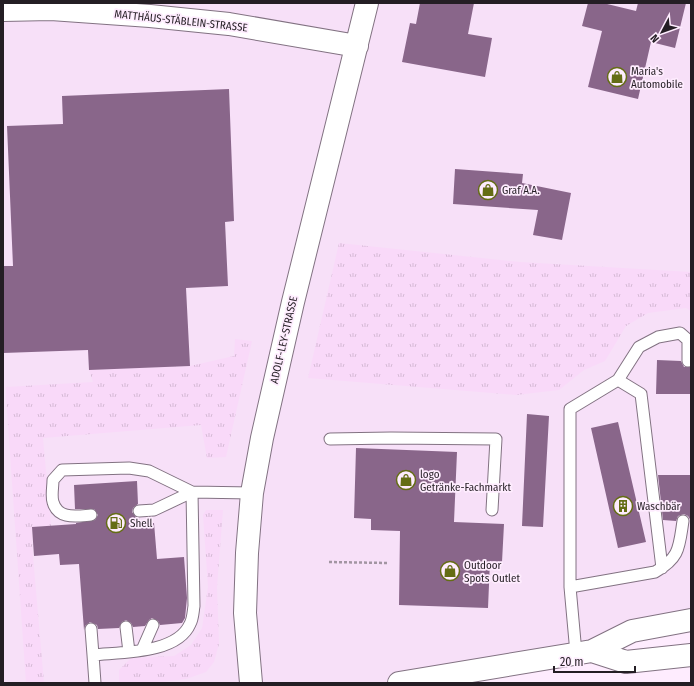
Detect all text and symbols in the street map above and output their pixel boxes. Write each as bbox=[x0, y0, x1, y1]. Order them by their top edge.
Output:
street label: MATTHÄUS-STÄBLEIN-STRASSE bbox=[114, 8, 248, 34]
north arrow bbox=[642, 12, 682, 52]
text: N bbox=[648, 31, 662, 45]
place label: Maria's Automobile bbox=[631, 65, 683, 91]
shop icon: Maria's Automobile bbox=[606, 66, 628, 88]
shop icon: Graf A.A. bbox=[477, 179, 499, 201]
place label: Graf A.A. bbox=[502, 184, 540, 197]
street label: ADOLF-LEY-STRASSE bbox=[268, 295, 300, 385]
place label: logo Getränke-Fachmarkt bbox=[420, 468, 511, 494]
shop icon: logo Getränke-Fachmarkt bbox=[395, 469, 417, 491]
building icon: Waschbär bbox=[612, 495, 634, 517]
place label: Waschbär bbox=[637, 500, 681, 513]
fuel station icon: Shell bbox=[105, 512, 127, 534]
place label: Shell bbox=[130, 517, 153, 530]
place label: Outdoor Spots Outlet bbox=[464, 559, 520, 585]
shop icon: Outdoor Spots Outlet bbox=[439, 560, 461, 582]
scale bar bbox=[554, 648, 635, 674]
text: 20 m bbox=[560, 655, 584, 669]

